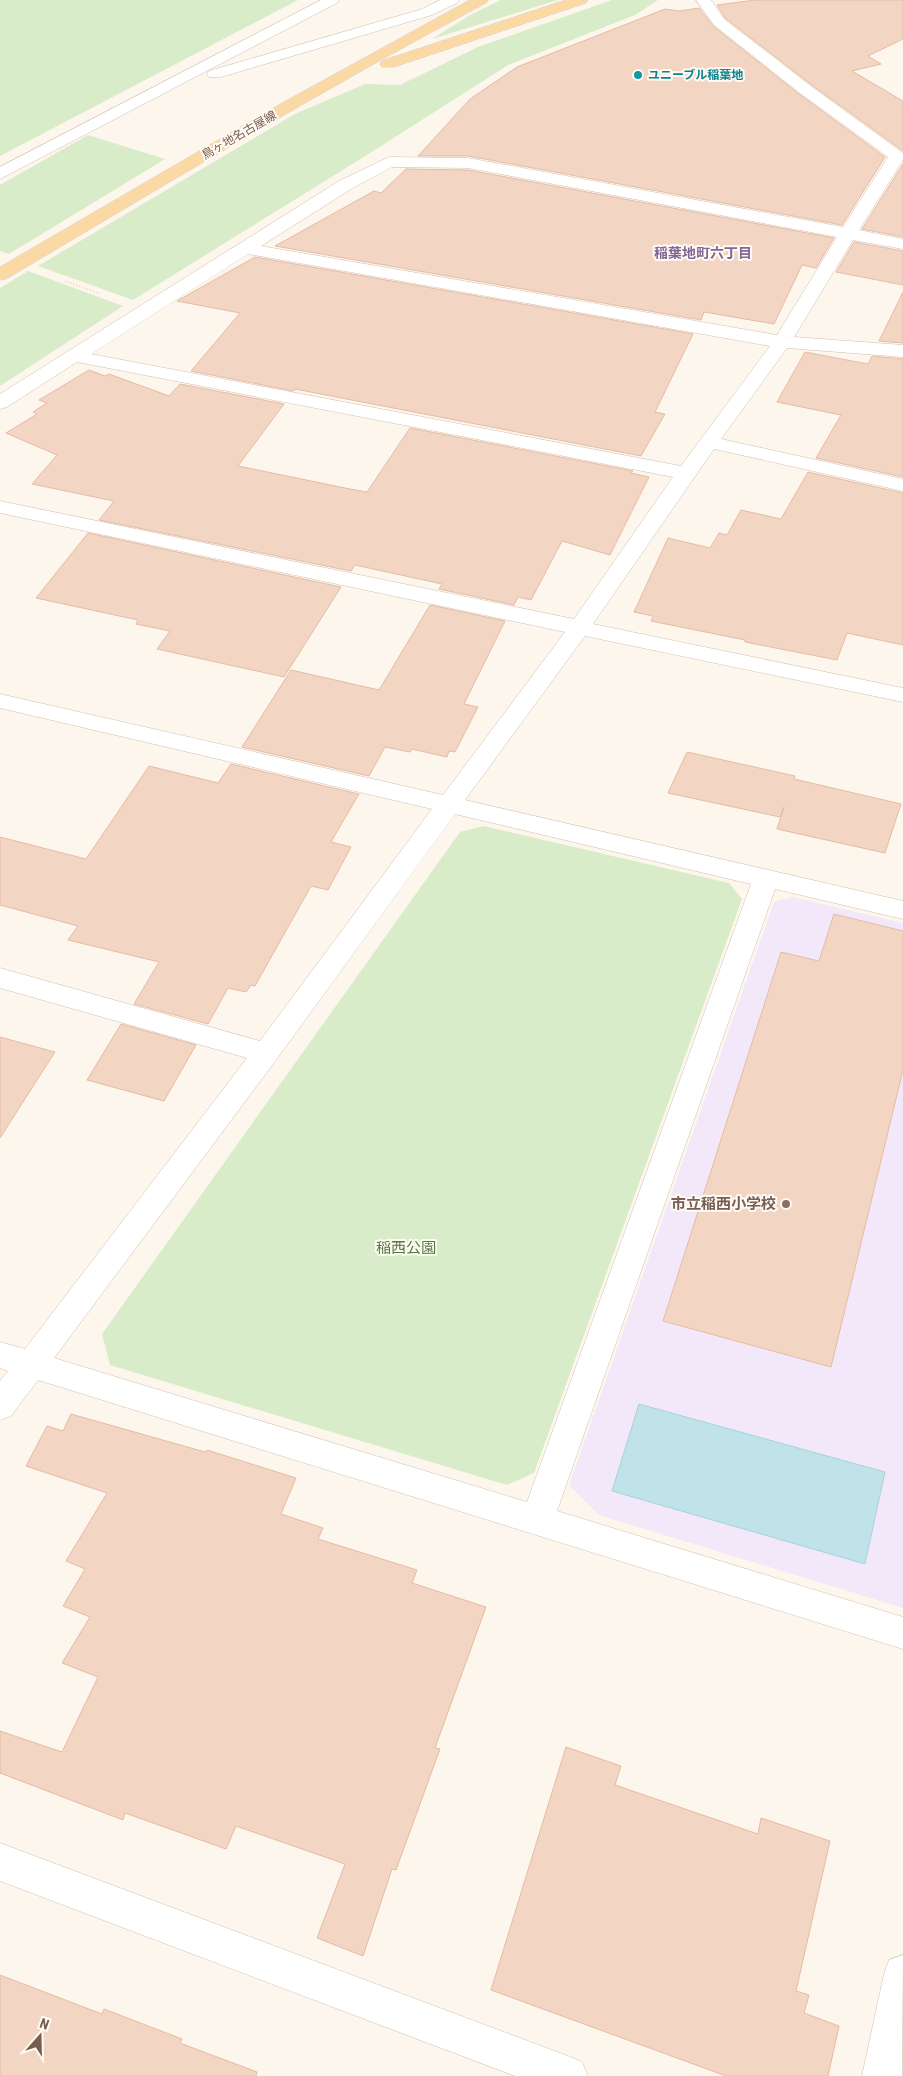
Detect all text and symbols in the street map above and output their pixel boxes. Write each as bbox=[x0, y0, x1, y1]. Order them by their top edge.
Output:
place label: ユニーブル稲葉地 bbox=[648, 68, 743, 82]
marker: ユニーブル稲葉地 bbox=[632, 69, 644, 81]
street label: 鳥ヶ地名古屋線 bbox=[199, 108, 279, 162]
district label: 稲葉地町六丁目 bbox=[654, 245, 752, 261]
place label: 市立稲西小学校 bbox=[671, 1195, 776, 1213]
marker: 市立稲西小学校 bbox=[780, 1198, 792, 1210]
park label: 稲西公園 bbox=[376, 1239, 436, 1257]
north arrow bbox=[15, 2011, 65, 2061]
text: N bbox=[38, 2015, 51, 2033]

